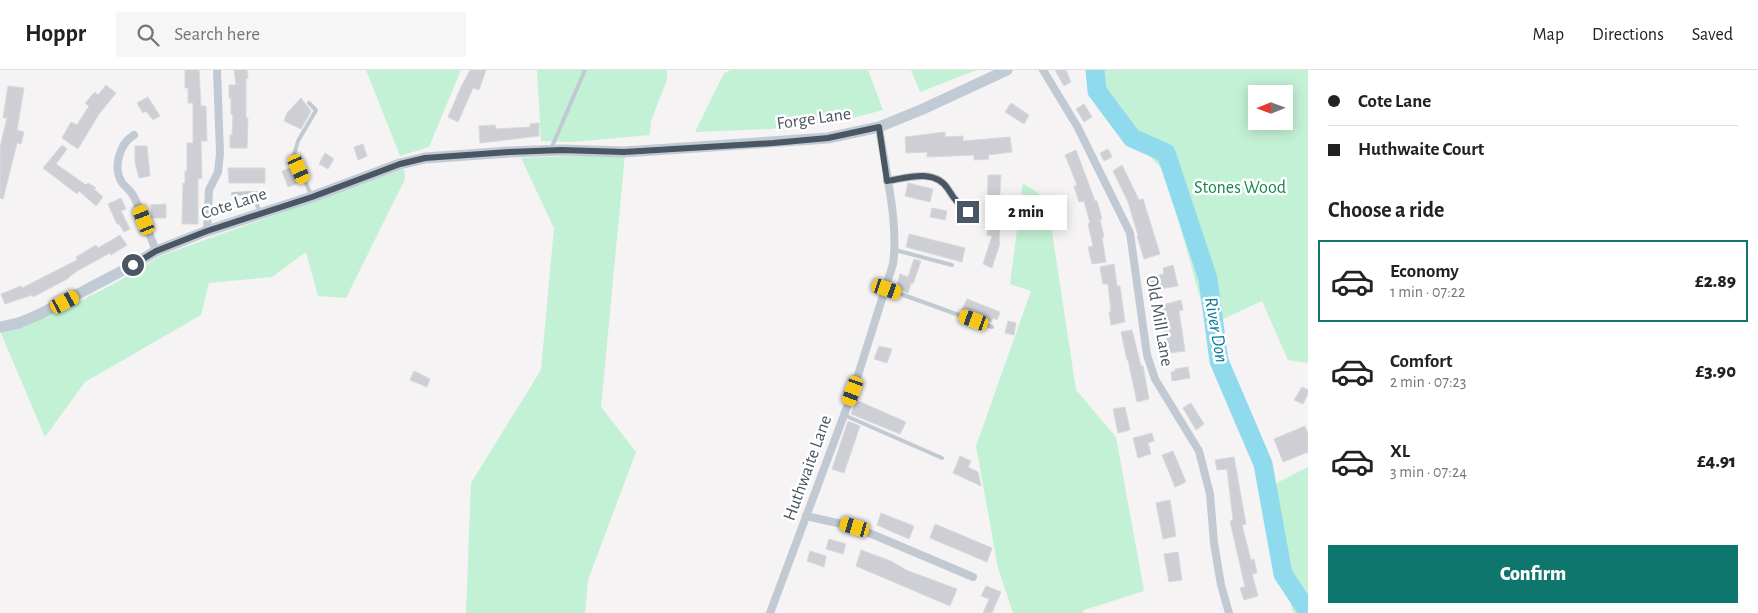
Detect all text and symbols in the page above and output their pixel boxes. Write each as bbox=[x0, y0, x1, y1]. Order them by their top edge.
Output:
search box bbox=[116, 12, 466, 57]
icon: search bbox=[134, 21, 162, 49]
text: Hoppr bbox=[25, 22, 86, 46]
text: Search here bbox=[174, 25, 260, 44]
text: Map bbox=[1533, 26, 1564, 44]
text: Directions bbox=[1592, 26, 1664, 44]
text: Saved bbox=[1692, 26, 1733, 44]
north arrow bbox=[1248, 85, 1292, 130]
map controls bbox=[1248, 85, 1293, 130]
text: Cote Lane bbox=[1358, 92, 1431, 111]
street label: Forge Lane bbox=[776, 105, 852, 133]
text: Huthwaite Court bbox=[1358, 140, 1484, 159]
car bbox=[286, 152, 311, 186]
park label: Stones Wood bbox=[1194, 179, 1286, 197]
street label: Cote Lane bbox=[199, 185, 269, 223]
callout: 2 min bbox=[986, 194, 1068, 230]
text: Choose a ride bbox=[1328, 199, 1444, 221]
route end bbox=[957, 201, 979, 223]
car bbox=[131, 203, 156, 237]
text: 2 min bbox=[1008, 204, 1044, 220]
route start bbox=[122, 254, 144, 276]
icon: car bbox=[1330, 259, 1375, 304]
text: Economy bbox=[1390, 262, 1459, 281]
text: £2.89 bbox=[1695, 272, 1736, 291]
street label: Old Mill Lane bbox=[1142, 274, 1176, 368]
car bbox=[870, 277, 903, 301]
text: 1 min · 07:22 bbox=[1390, 284, 1465, 300]
car bbox=[48, 288, 81, 316]
water label: River Don bbox=[1201, 296, 1231, 364]
car bbox=[957, 308, 990, 332]
icon: car bbox=[1330, 349, 1375, 394]
text: Comfort bbox=[1390, 352, 1452, 371]
text: £3.90 bbox=[1695, 362, 1736, 381]
car bbox=[840, 374, 865, 408]
text: 2 min · 07:23 bbox=[1390, 374, 1466, 390]
street label: Huthwaite Lane bbox=[781, 413, 835, 523]
icon: car bbox=[1330, 439, 1375, 484]
text: XL bbox=[1390, 442, 1410, 461]
text: £4.91 bbox=[1697, 452, 1736, 471]
text: 3 min · 07:24 bbox=[1390, 464, 1467, 480]
car bbox=[838, 516, 871, 538]
button: Confirm bbox=[1328, 545, 1738, 603]

